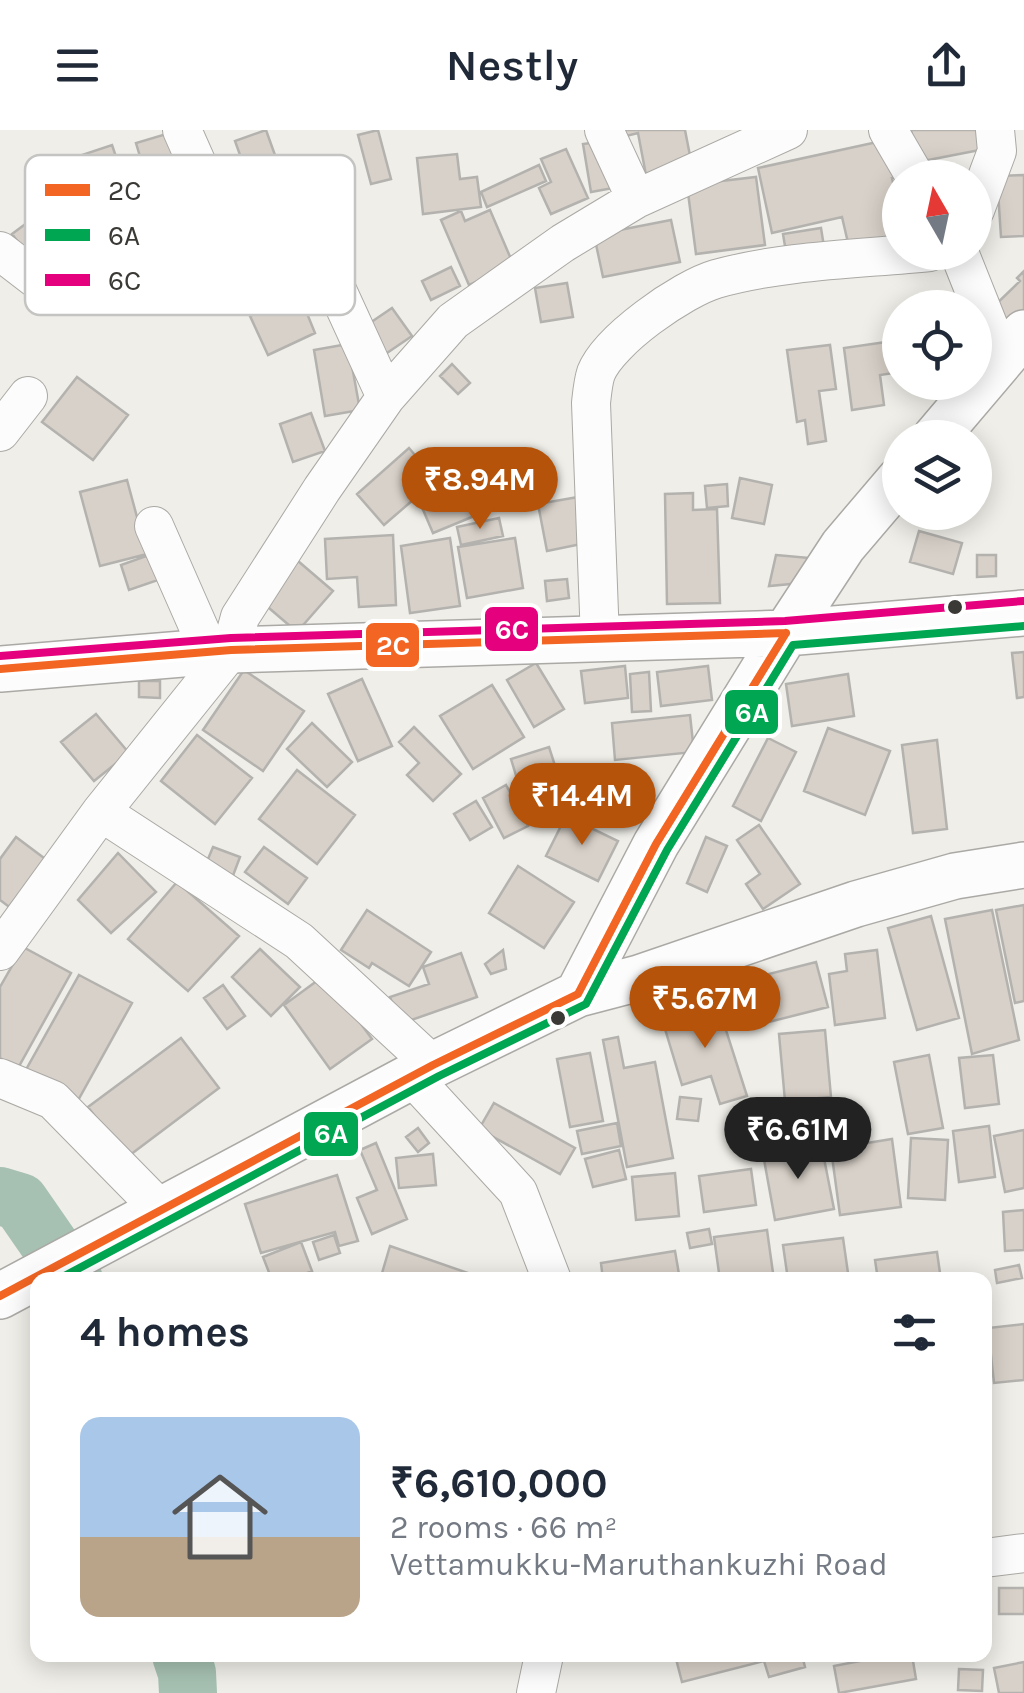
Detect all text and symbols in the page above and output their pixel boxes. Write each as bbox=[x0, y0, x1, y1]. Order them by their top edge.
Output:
icon: menu bbox=[50, 38, 105, 93]
icon: share bbox=[919, 38, 974, 93]
text: Nestly bbox=[446, 39, 578, 91]
legend bbox=[25, 155, 355, 315]
north arrow bbox=[882, 160, 992, 270]
map controls bbox=[882, 160, 992, 530]
text: 2C bbox=[108, 174, 141, 207]
text: 6A bbox=[108, 219, 140, 252]
text: 6C bbox=[108, 264, 141, 297]
button: locate bbox=[882, 290, 992, 400]
button: layers bbox=[882, 420, 992, 530]
pin: ₹8.94M bbox=[399, 447, 561, 532]
text: ₹8.94M bbox=[424, 461, 536, 498]
unlabelled marker bbox=[945, 597, 965, 617]
line badge: 6C bbox=[483, 605, 540, 653]
text: 6C bbox=[495, 613, 529, 646]
line badge: 2C bbox=[364, 621, 421, 669]
text: 2C bbox=[376, 629, 410, 662]
line badge: 6A bbox=[723, 688, 780, 736]
text: 6A bbox=[735, 696, 769, 729]
pin: ₹14.4M bbox=[501, 763, 663, 848]
text: ₹14.4M bbox=[531, 777, 633, 814]
pin: ₹5.67M bbox=[624, 966, 786, 1051]
text: ₹5.67M bbox=[651, 980, 759, 1017]
unlabelled marker bbox=[548, 1008, 568, 1028]
pin: ₹6.61M bbox=[717, 1097, 879, 1182]
line badge: 6A bbox=[302, 1110, 360, 1158]
text: ₹6.61M bbox=[746, 1111, 850, 1148]
text: 6A bbox=[314, 1117, 348, 1150]
icon: filters bbox=[887, 1305, 942, 1360]
text: 4 homes bbox=[80, 1307, 250, 1357]
icon: home bbox=[160, 1457, 280, 1577]
text: ₹6,610,000 bbox=[390, 1458, 608, 1508]
text: 2 rooms · 66 m² bbox=[390, 1509, 617, 1546]
text: Vettamukku-Maruthankuzhi Road bbox=[390, 1546, 888, 1583]

